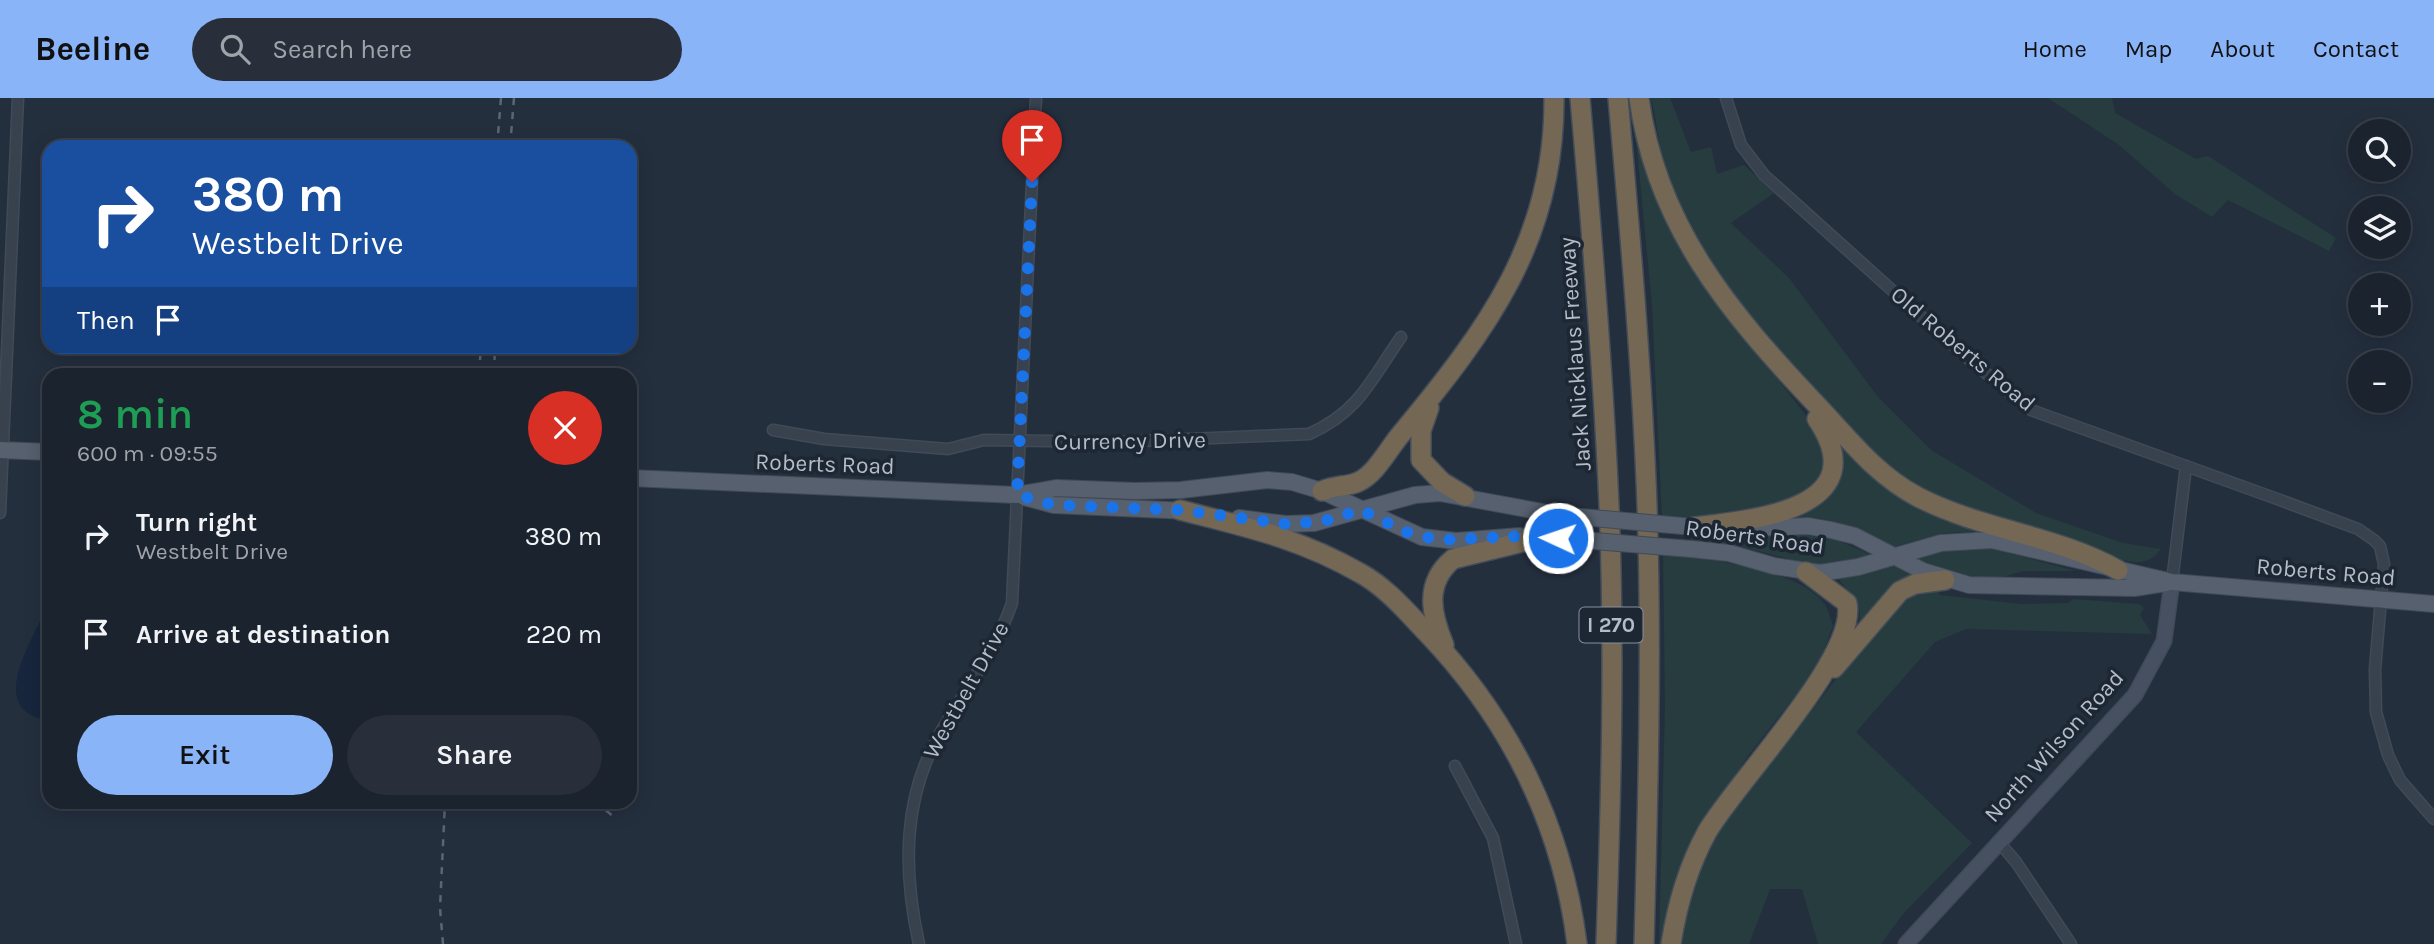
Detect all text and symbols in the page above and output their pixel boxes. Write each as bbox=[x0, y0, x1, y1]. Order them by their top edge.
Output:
search box bbox=[192, 18, 682, 81]
text: Beeline bbox=[35, 30, 150, 68]
icon: search bbox=[216, 30, 254, 68]
text: Search here bbox=[272, 34, 412, 65]
text: Home bbox=[2023, 35, 2087, 63]
text: Map bbox=[2125, 35, 2172, 63]
text: About bbox=[2210, 35, 2275, 63]
text: Contact bbox=[2313, 35, 2399, 63]
pin bbox=[1002, 110, 1062, 182]
map controls bbox=[2348, 119, 2411, 413]
button: search bbox=[2348, 119, 2411, 182]
icon: arrive bbox=[1013, 121, 1051, 159]
text: 380 m bbox=[192, 166, 344, 223]
icon: right bbox=[77, 168, 168, 259]
button: layers bbox=[2348, 196, 2411, 259]
text: Westbelt Drive bbox=[192, 225, 404, 262]
street label: Jack Nicklaus Freeway bbox=[1553, 236, 1597, 472]
button: + bbox=[2348, 273, 2411, 336]
street label: Old Roberts Road bbox=[1885, 281, 2041, 417]
icon: arrive bbox=[149, 301, 187, 339]
text: Then bbox=[77, 305, 135, 336]
button: − bbox=[2348, 350, 2411, 413]
text: 8 min bbox=[77, 389, 193, 439]
button: close bbox=[528, 391, 602, 465]
street label: Currency Drive bbox=[1054, 426, 1206, 456]
text: 600 m · 09:55 bbox=[77, 440, 218, 467]
street label: Roberts Road bbox=[755, 448, 895, 480]
position arrow bbox=[1521, 501, 1595, 575]
text: Turn right bbox=[136, 507, 257, 538]
street label: Roberts Road bbox=[1684, 514, 1826, 560]
icon: right bbox=[77, 517, 115, 555]
text: 380 m bbox=[525, 521, 602, 552]
text: Westbelt Drive bbox=[136, 538, 288, 565]
street label: Roberts Road bbox=[2255, 552, 2397, 592]
road number: I 270 bbox=[1580, 608, 1642, 642]
icon: arrive bbox=[77, 615, 115, 653]
street label: Westbelt Drive bbox=[917, 617, 1015, 763]
text: Arrive at destination bbox=[136, 619, 390, 650]
text: 220 m bbox=[526, 619, 602, 650]
street label: North Wilson Road bbox=[1979, 664, 2129, 828]
button: Exit bbox=[77, 715, 333, 795]
button: Share bbox=[347, 715, 602, 795]

